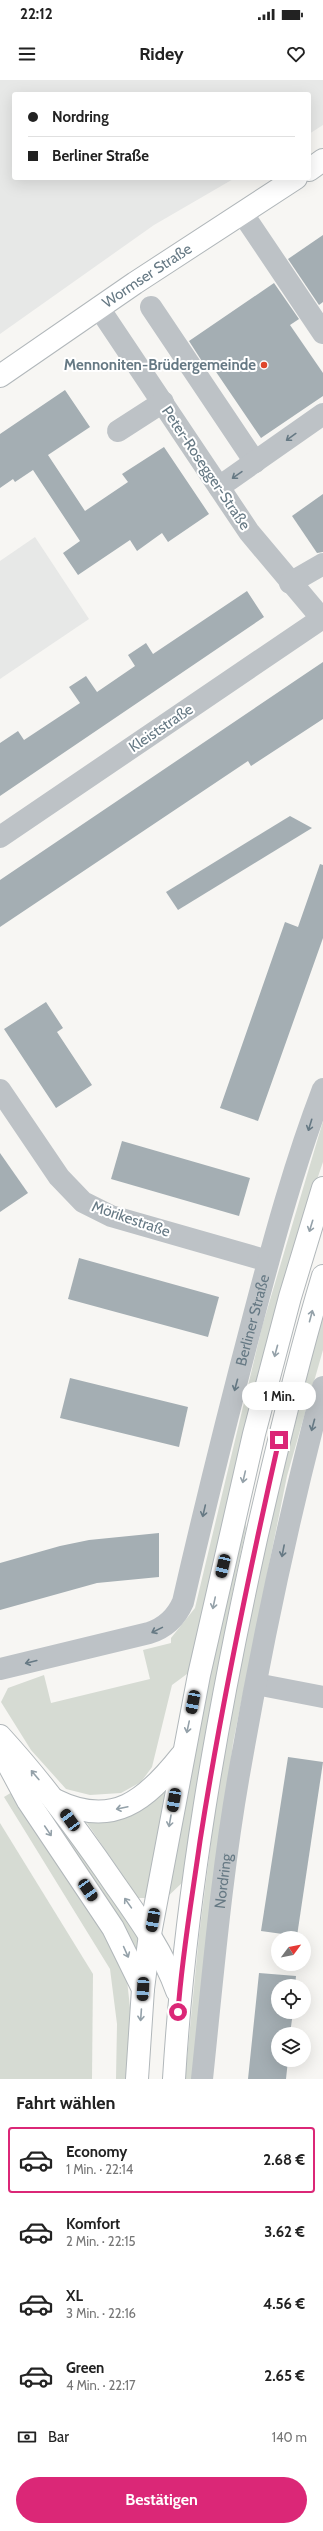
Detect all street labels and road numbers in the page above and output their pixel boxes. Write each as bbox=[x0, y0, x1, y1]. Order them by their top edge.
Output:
street label: Wormser Straße bbox=[99, 239, 195, 312]
street label: Peter-Rosegger-Straße bbox=[158, 403, 254, 534]
street label: Kleiststraße bbox=[126, 700, 197, 756]
street label: Mörikestraße bbox=[89, 1197, 173, 1241]
street label: Berliner Straße bbox=[232, 1272, 273, 1368]
street label: Nordring bbox=[211, 1852, 236, 1910]

